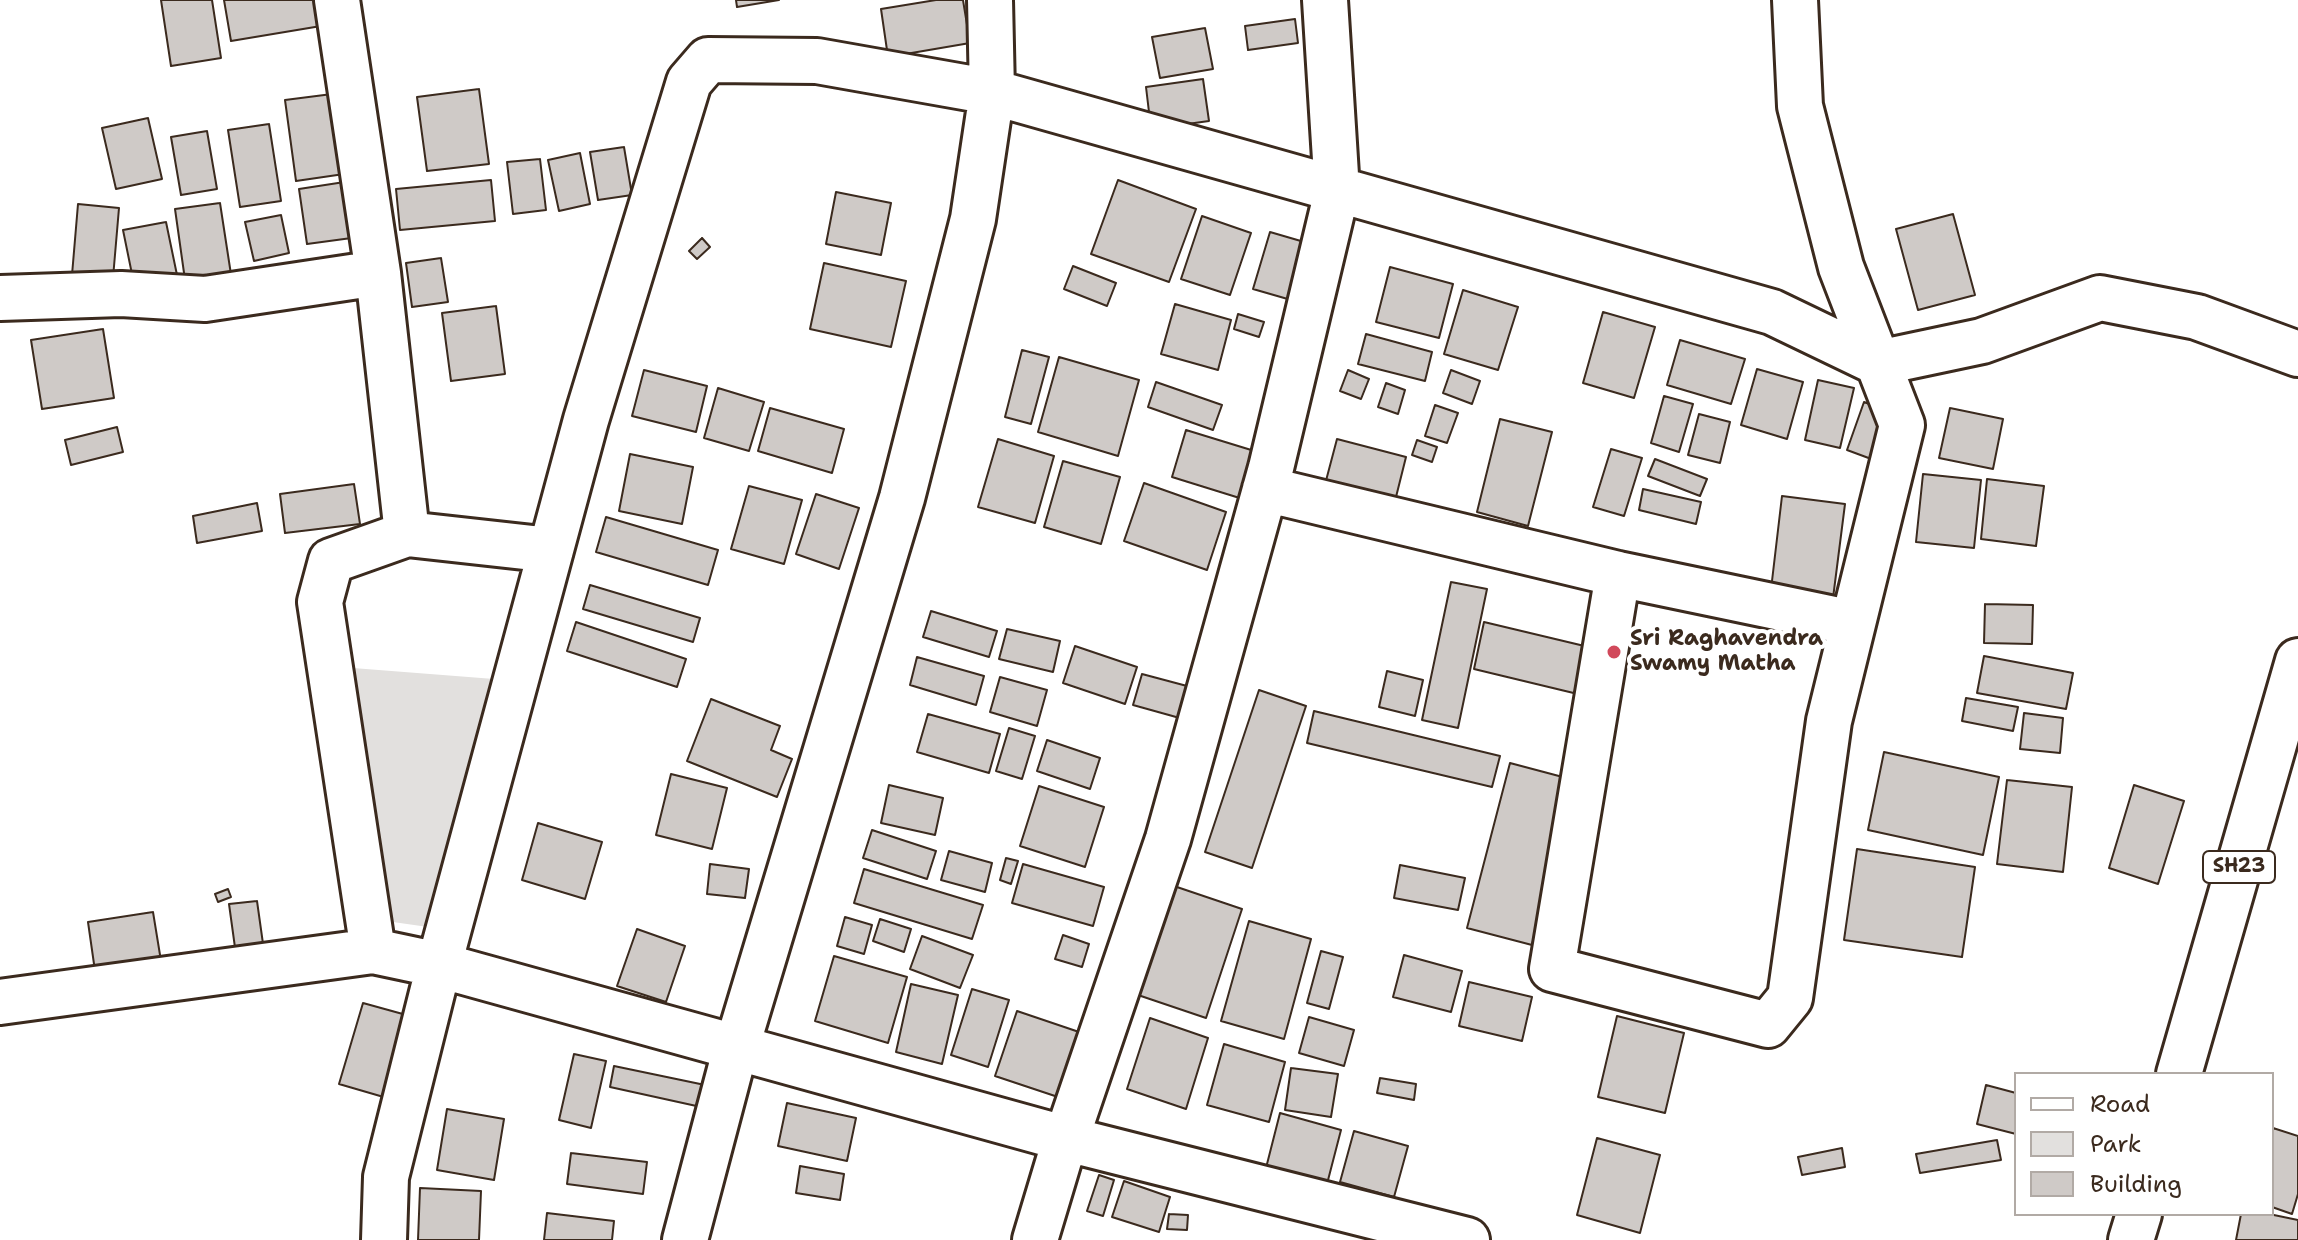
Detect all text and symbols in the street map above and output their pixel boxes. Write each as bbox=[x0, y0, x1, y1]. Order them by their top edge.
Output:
place label: Sri Raghavendra Swamy Matha bbox=[1630, 626, 1823, 678]
marker: Sri Raghavendra Swamy Matha bbox=[1605, 643, 1623, 661]
road number: SH23 bbox=[2203, 851, 2275, 883]
legend bbox=[2014, 1072, 2274, 1216]
text: Road bbox=[2090, 1088, 2150, 1120]
text: Park bbox=[2090, 1128, 2142, 1160]
text: Building bbox=[2090, 1168, 2182, 1200]

